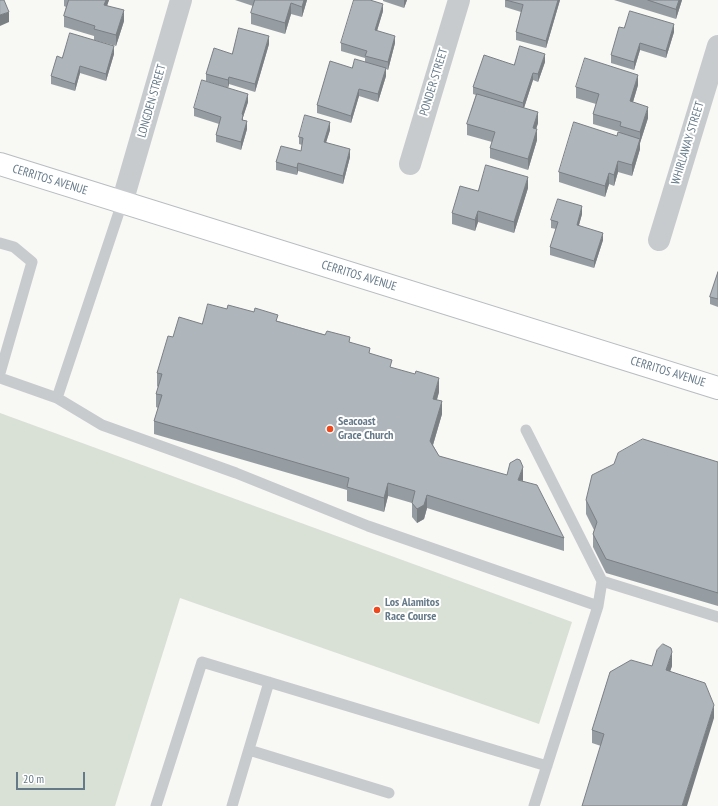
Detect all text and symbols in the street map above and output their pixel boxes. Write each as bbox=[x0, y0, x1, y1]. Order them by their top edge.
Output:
street label: PONDER STREET bbox=[417, 46, 451, 118]
street label: LONGDEN STREET bbox=[135, 63, 169, 139]
street label: WHIRLAWAY STREET bbox=[669, 100, 707, 186]
street label: CERRITOS AVENUE bbox=[11, 162, 89, 198]
street label: CERRITOS AVENUE bbox=[320, 258, 398, 294]
street label: CERRITOS AVENUE bbox=[629, 354, 707, 390]
place label: Seacoast Grace Church bbox=[338, 415, 393, 443]
marker: Seacoast Grace Church bbox=[325, 424, 335, 434]
place label: Los Alamitos Race Course bbox=[385, 596, 439, 624]
marker: Los Alamitos Race Course bbox=[372, 605, 382, 615]
scale bar bbox=[18, 764, 87, 790]
text: 20 m bbox=[23, 771, 44, 786]

